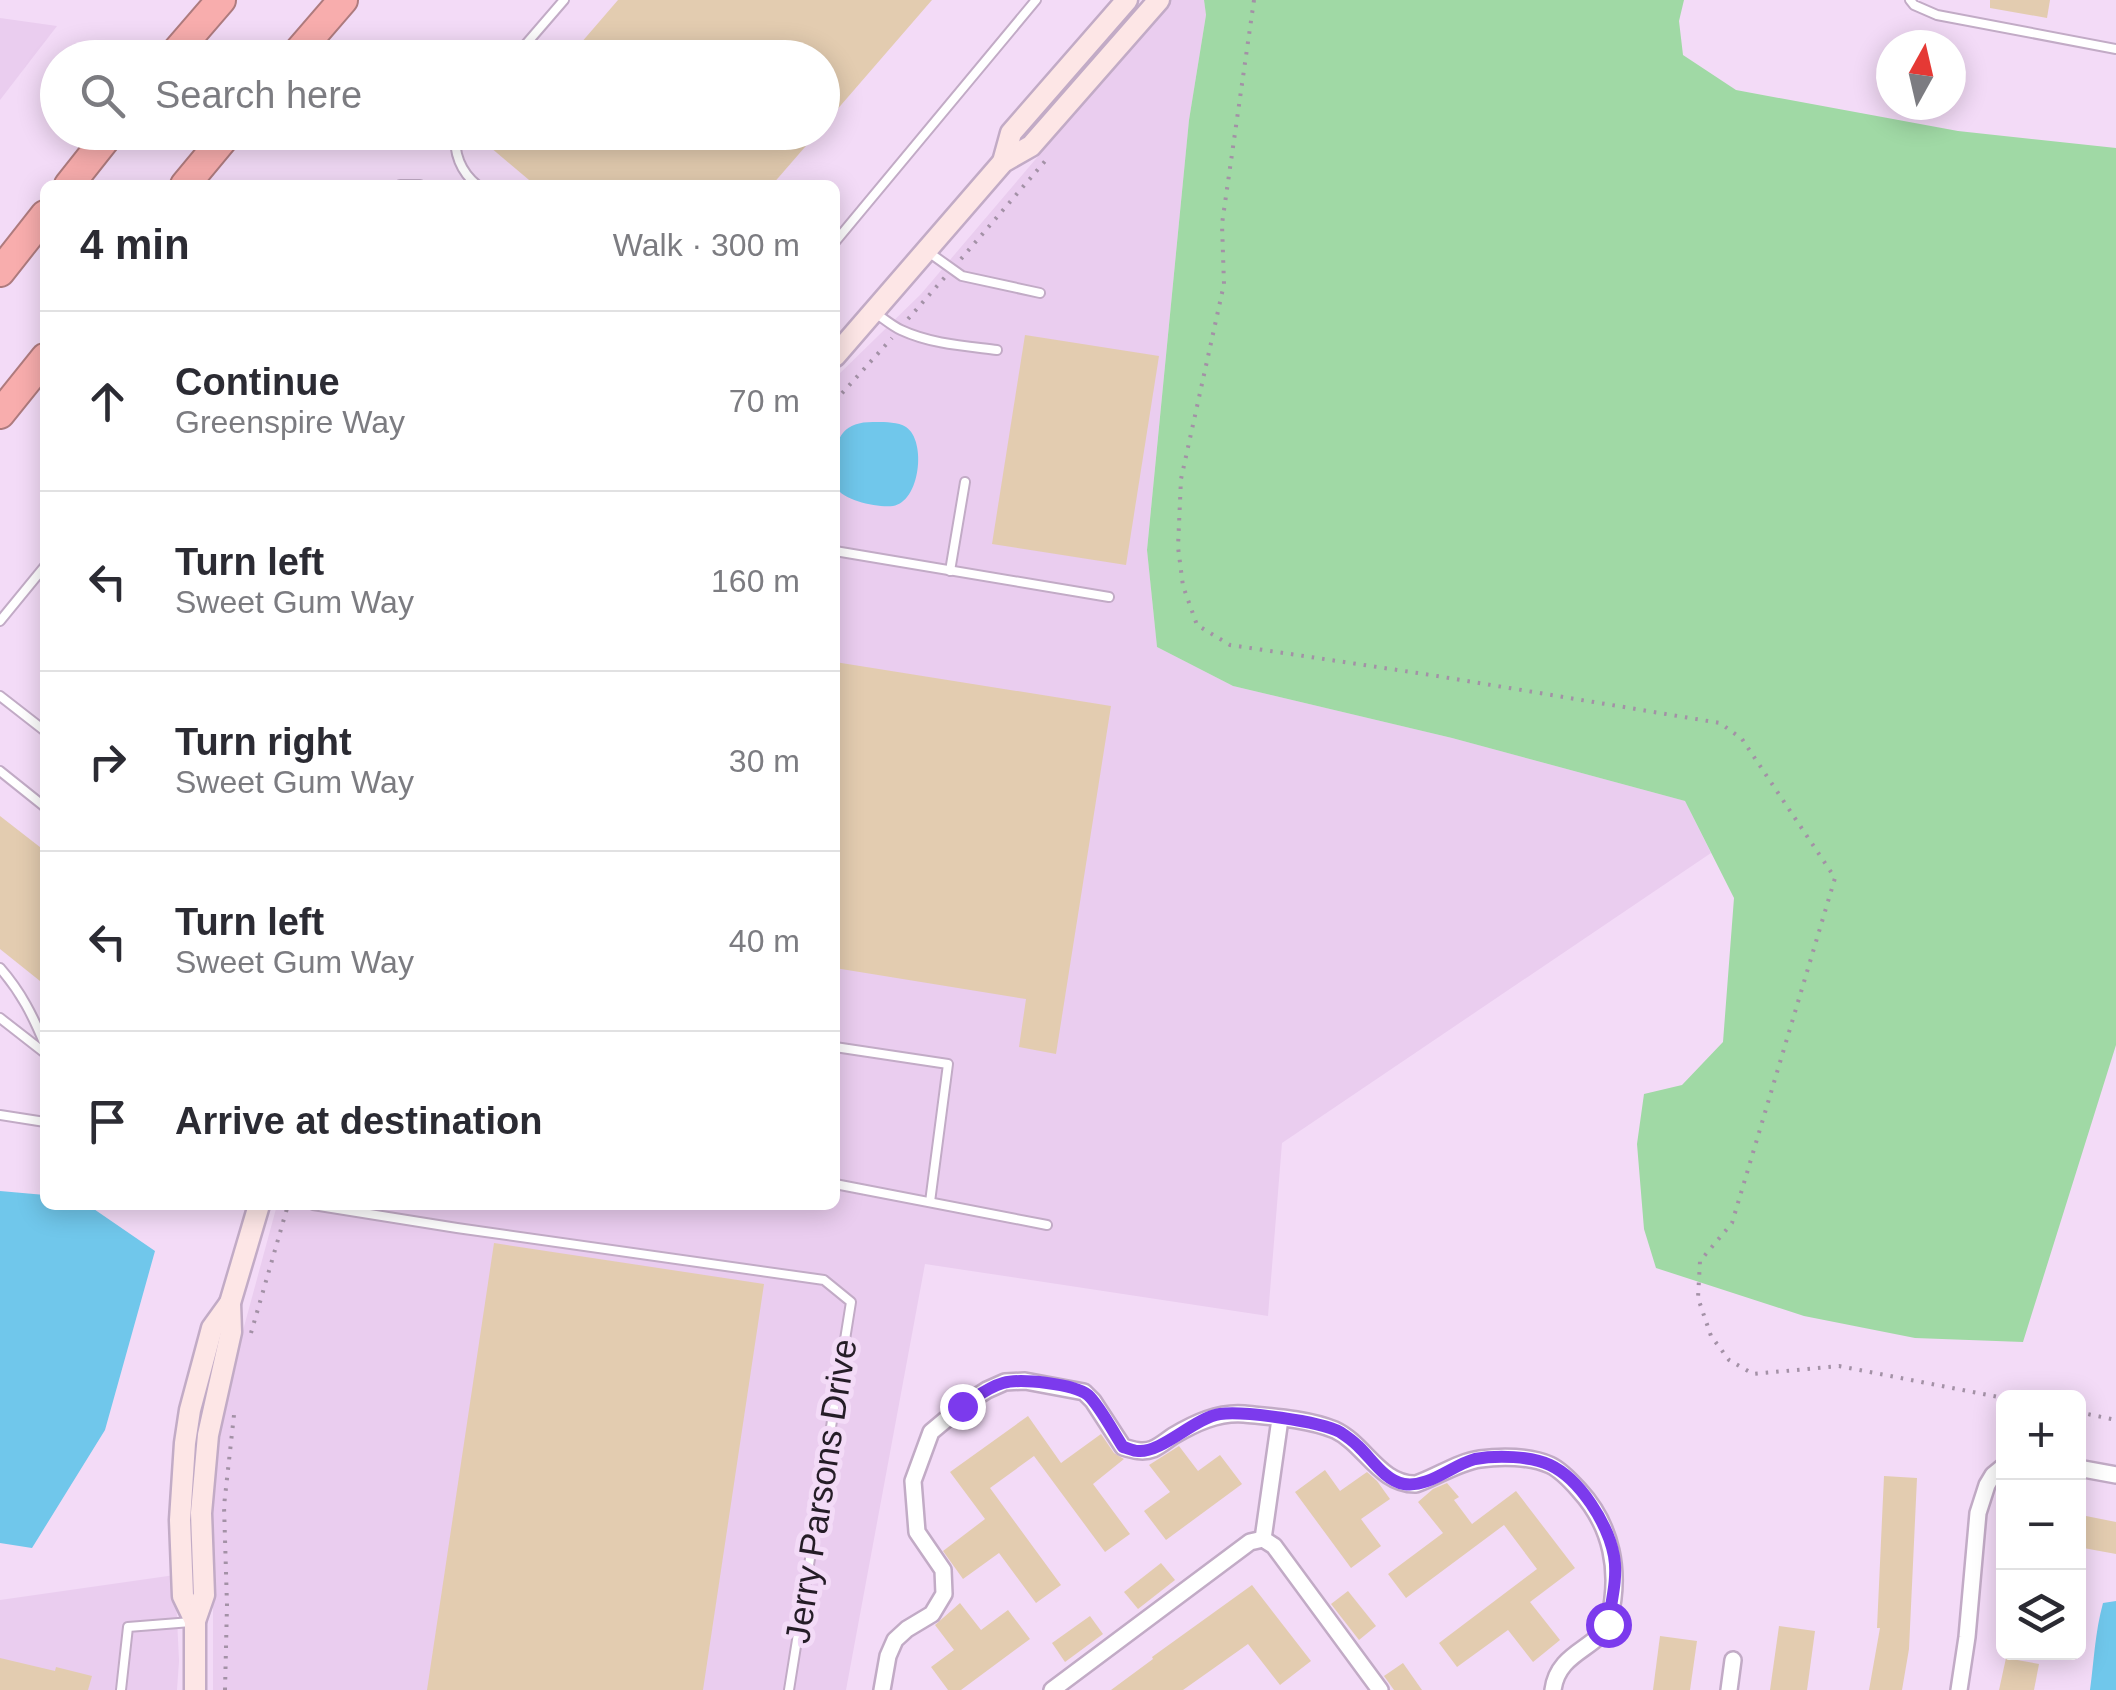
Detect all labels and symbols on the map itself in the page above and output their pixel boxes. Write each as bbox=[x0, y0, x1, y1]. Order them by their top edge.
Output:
north arrow bbox=[1876, 30, 1966, 120]
street label: Jerry Parsons Drive bbox=[777, 1336, 864, 1646]
route end bbox=[940, 1384, 986, 1430]
route start bbox=[1586, 1602, 1632, 1648]

